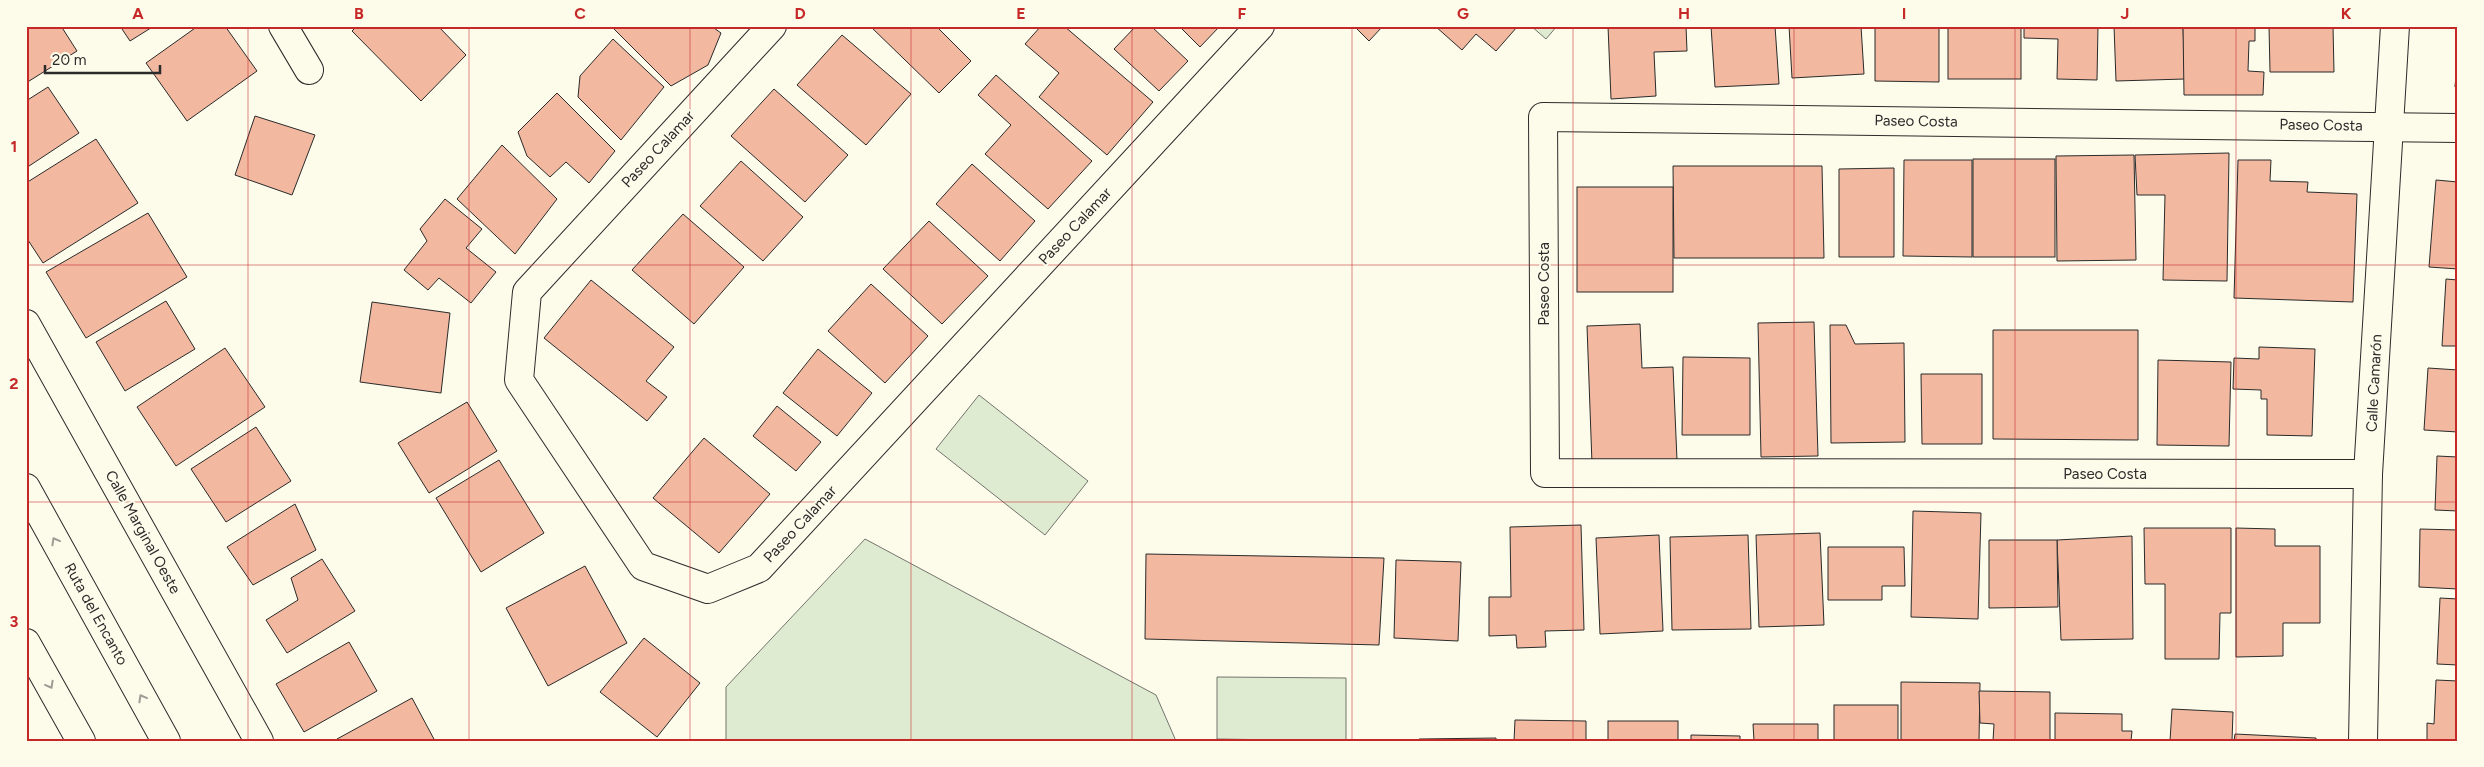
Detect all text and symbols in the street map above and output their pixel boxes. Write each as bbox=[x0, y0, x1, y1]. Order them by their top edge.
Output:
text: A bbox=[132, 4, 144, 23]
text: B bbox=[354, 4, 364, 23]
text: C bbox=[574, 4, 586, 23]
text: D bbox=[794, 4, 806, 23]
text: E bbox=[1016, 4, 1026, 23]
text: F bbox=[1238, 4, 1247, 23]
text: G bbox=[1457, 4, 1469, 23]
text: H bbox=[1678, 4, 1690, 23]
text: I bbox=[1902, 4, 1906, 23]
text: J bbox=[2121, 4, 2129, 23]
text: K bbox=[2341, 4, 2352, 23]
scale bar bbox=[45, 42, 160, 74]
text: 20 m bbox=[52, 51, 86, 69]
street label: Paseo Calamar bbox=[618, 107, 698, 191]
street label: Paseo Costa bbox=[1874, 111, 1958, 131]
street label: Paseo Costa bbox=[2279, 115, 2363, 135]
text: 1 bbox=[11, 137, 17, 156]
street label: Paseo Calamar bbox=[1035, 184, 1115, 268]
street label: Paseo Costa bbox=[1535, 242, 1553, 326]
street label: Calle Camarón bbox=[2362, 334, 2386, 432]
text: 2 bbox=[9, 374, 19, 393]
street label: Paseo Costa bbox=[2063, 465, 2147, 483]
street label: Calle Marginal Oeste bbox=[102, 467, 184, 597]
street label: Paseo Calamar bbox=[760, 482, 840, 566]
one-way arrow bbox=[51, 537, 61, 546]
street label: Ruta del Encanto bbox=[60, 560, 132, 669]
text: 3 bbox=[10, 612, 19, 631]
one-way arrow bbox=[44, 680, 54, 689]
one-way arrow bbox=[138, 694, 148, 703]

